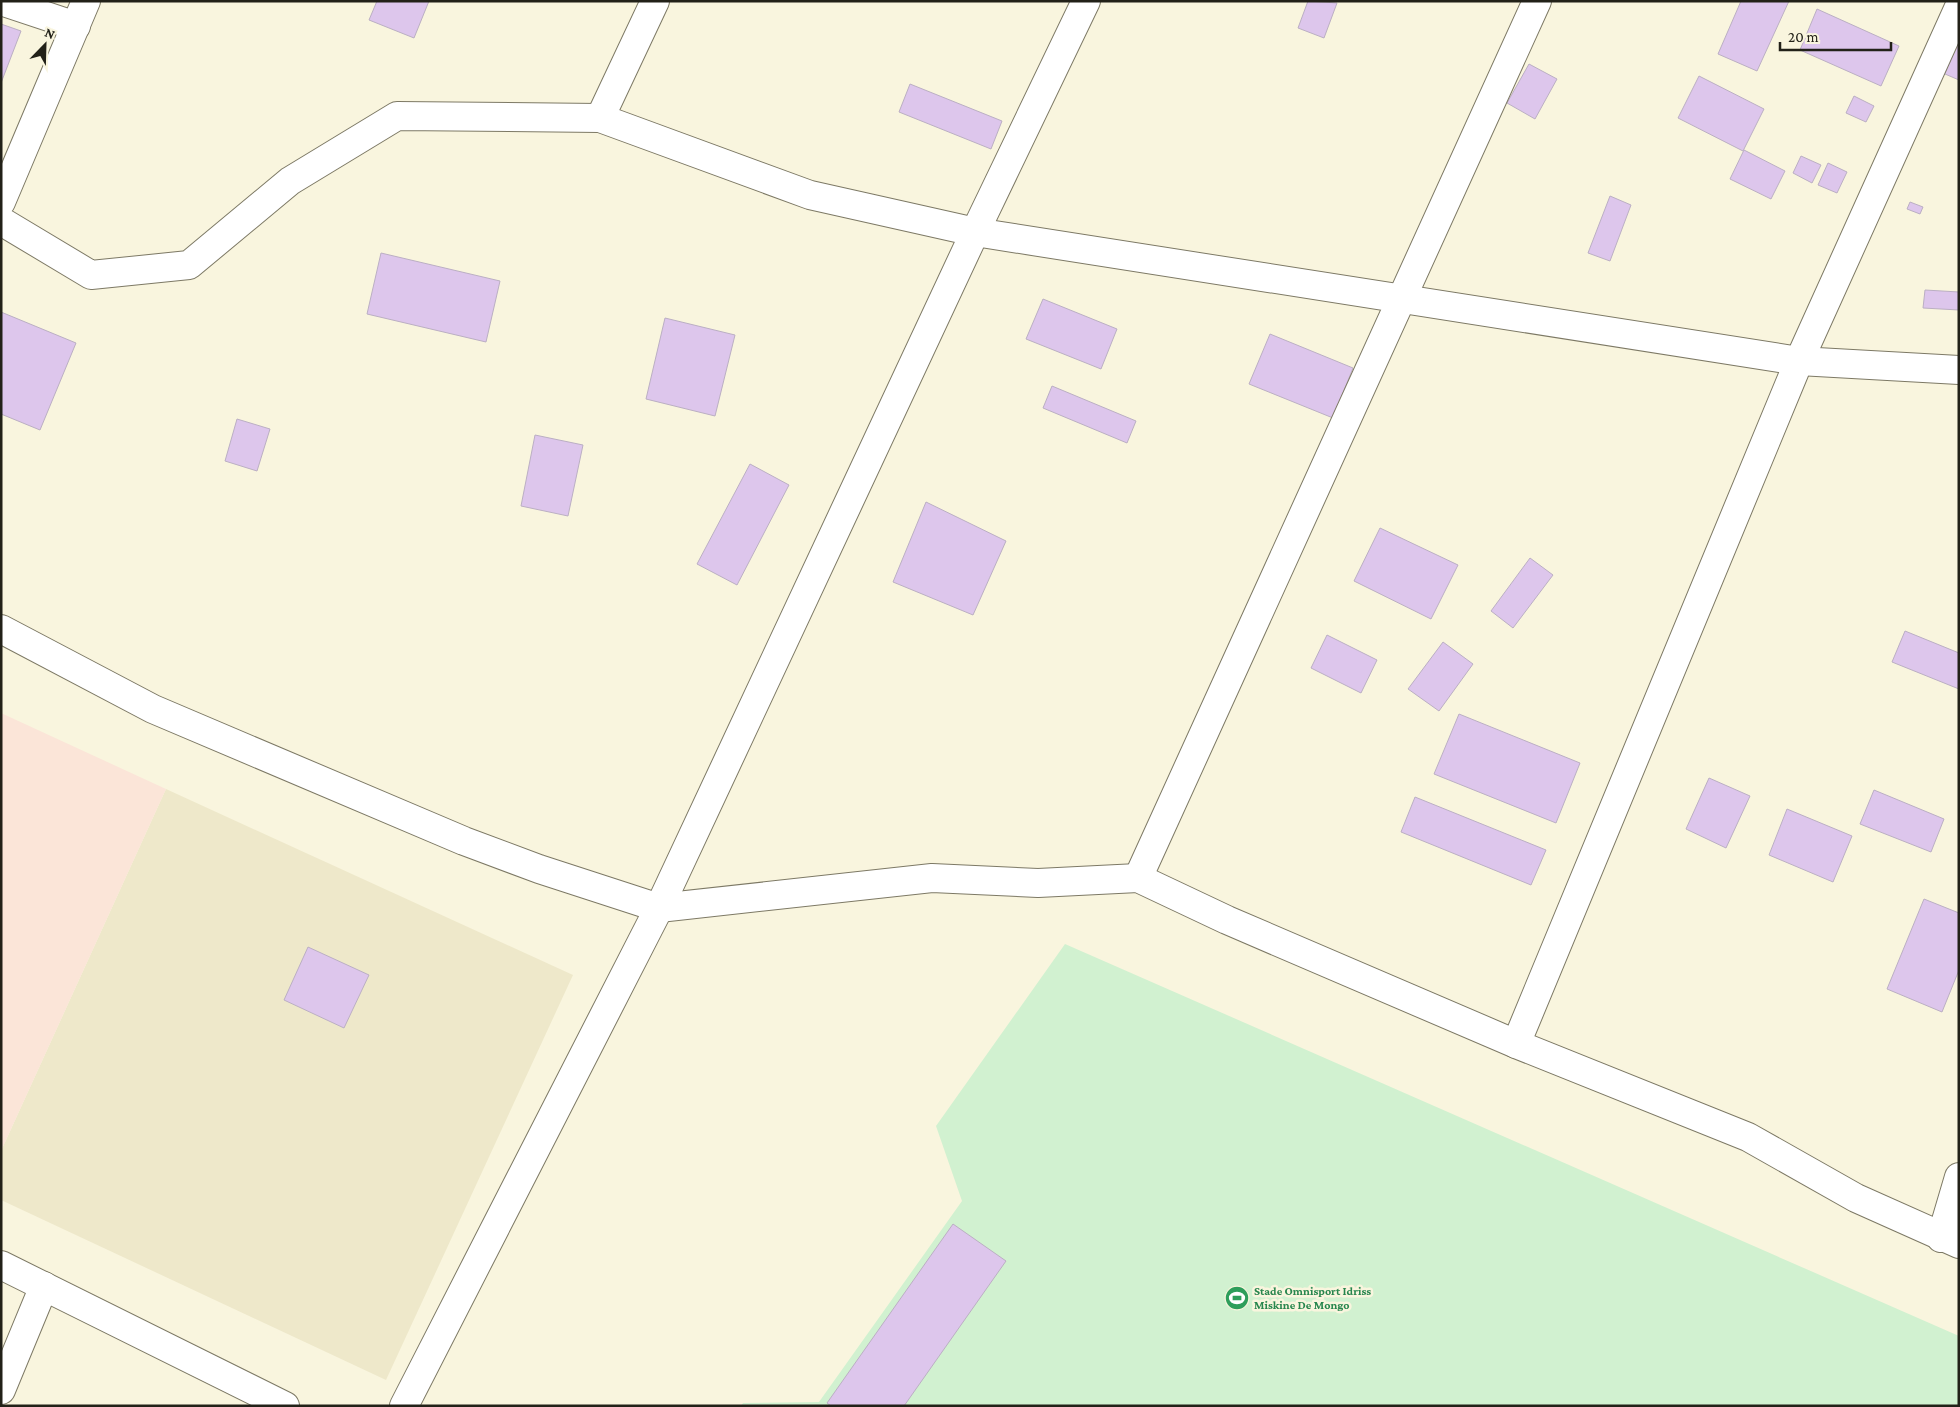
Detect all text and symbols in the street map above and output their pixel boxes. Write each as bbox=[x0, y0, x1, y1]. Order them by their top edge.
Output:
north arrow bbox=[20, 20, 70, 70]
scale bar bbox=[1780, 20, 1891, 52]
text: N bbox=[43, 24, 58, 42]
text: 20 m bbox=[1788, 29, 1819, 45]
place label: Stade Omnisport Idriss Miskine De Mongo bbox=[1254, 1284, 1371, 1312]
sports icon: Stade Omnisport Idriss Miskine De Mongo bbox=[1224, 1285, 1250, 1311]

